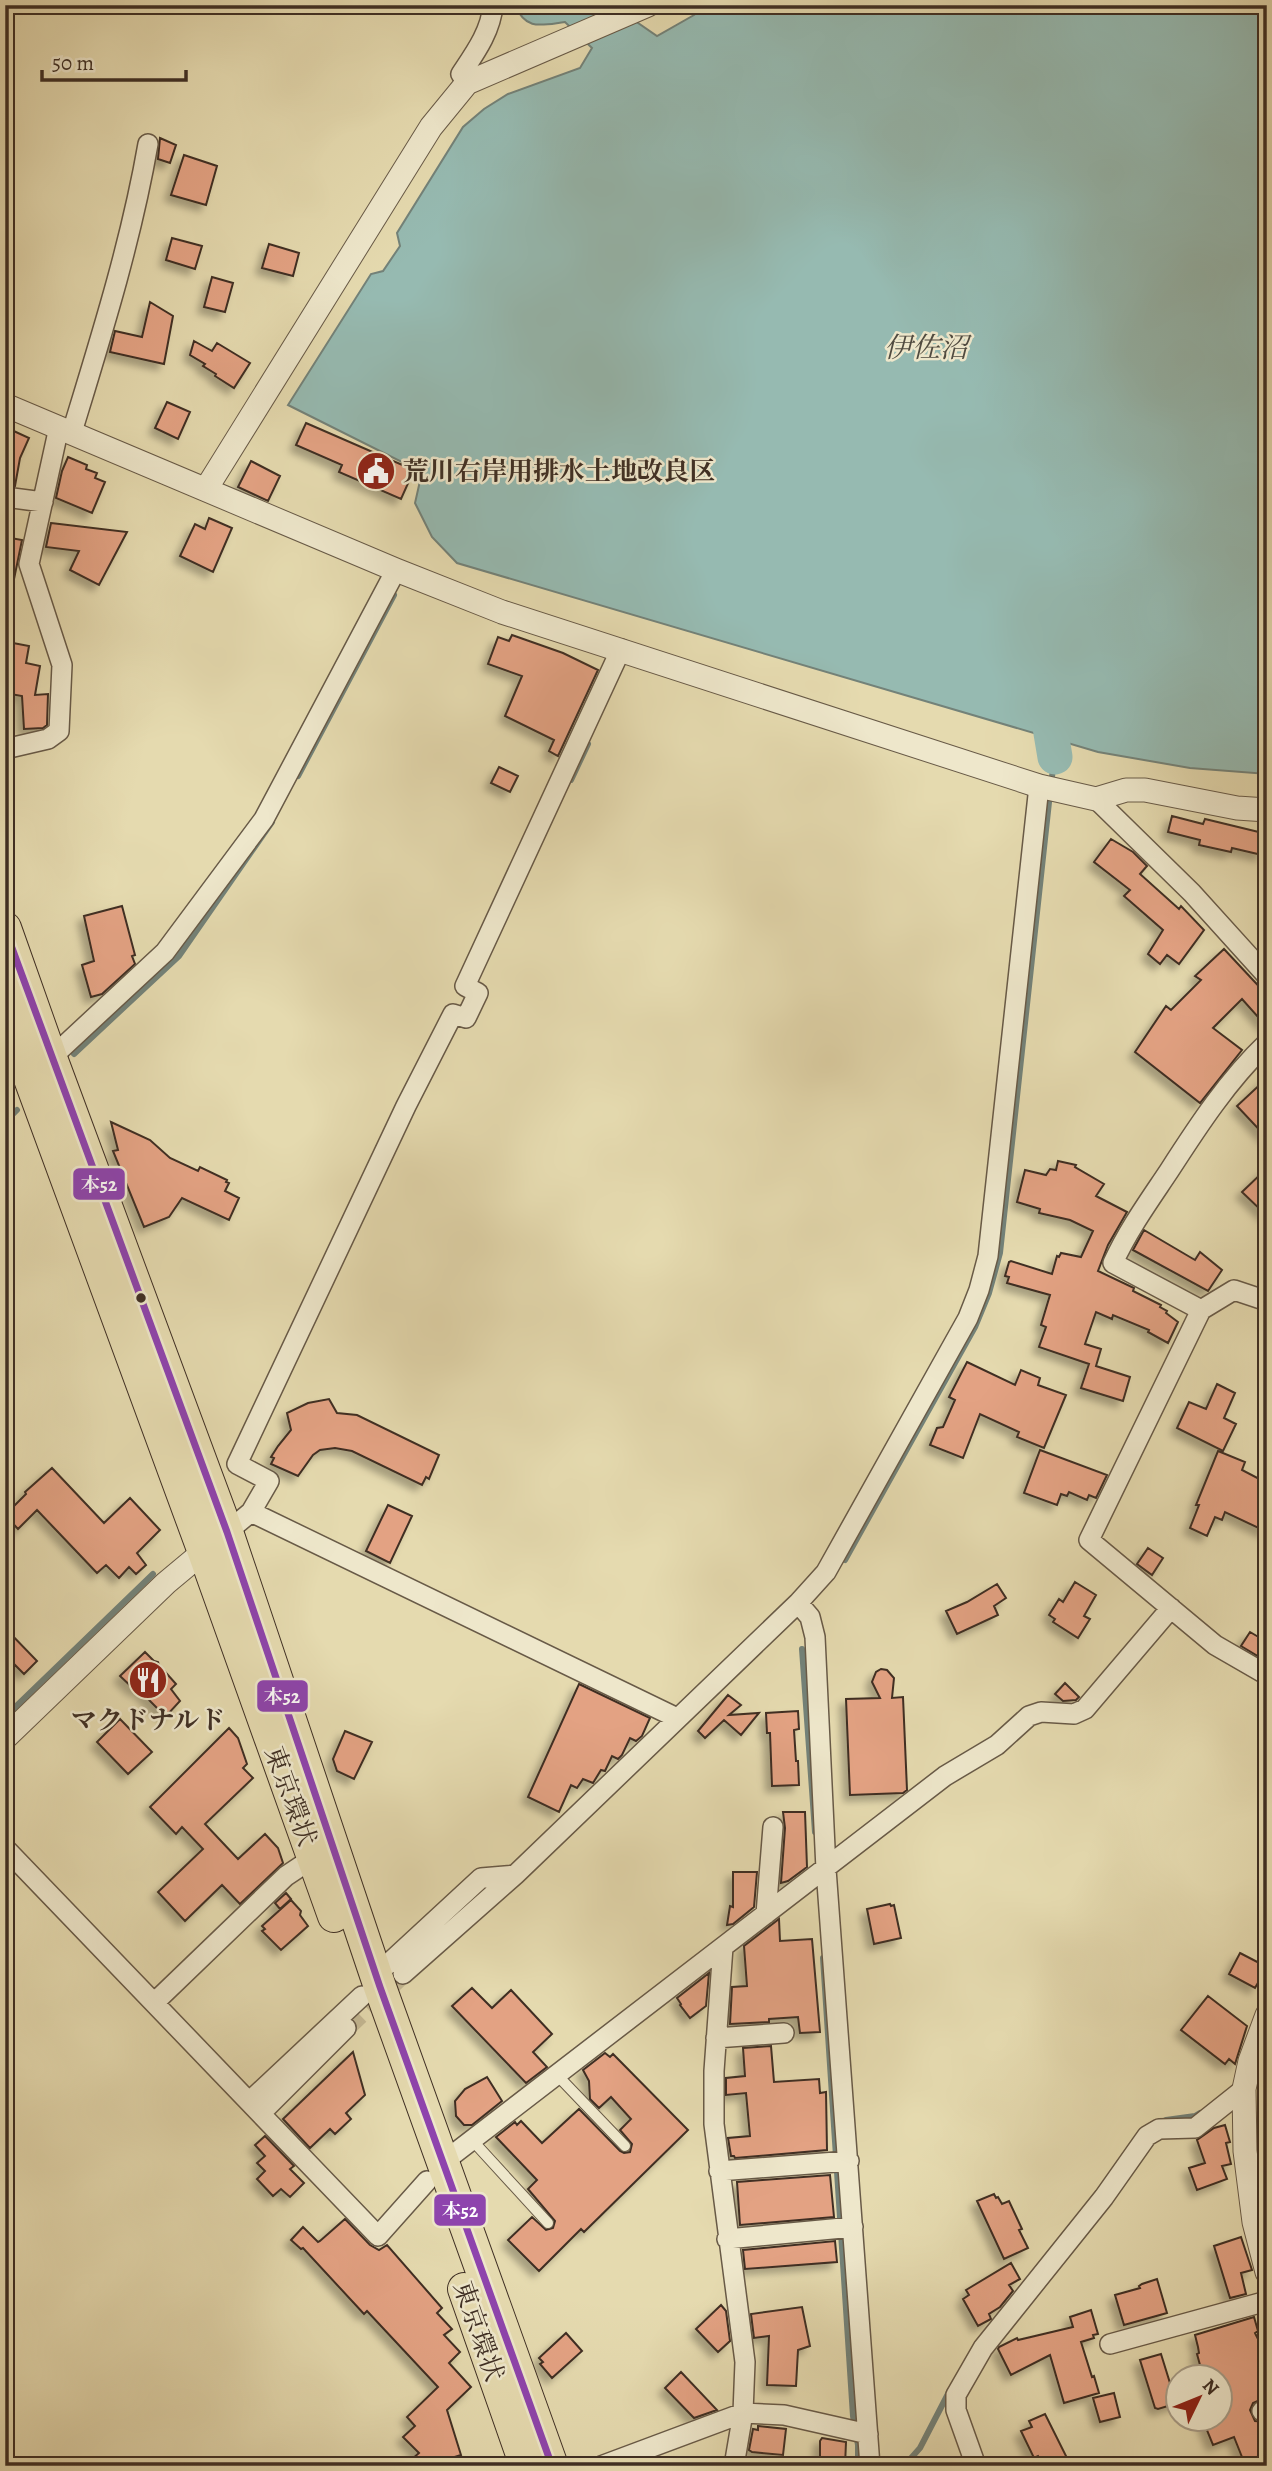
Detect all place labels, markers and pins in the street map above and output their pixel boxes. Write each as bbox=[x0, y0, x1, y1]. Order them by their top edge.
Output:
public building icon: 荒川右岸用排水土地改良区 bbox=[355, 450, 397, 492]
place label: 荒川右岸用排水土地改良区 bbox=[403, 454, 715, 489]
unlabelled marker bbox=[134, 1291, 148, 1305]
restaurant icon: マクドナルド bbox=[127, 1659, 169, 1701]
place label: マクドナルド bbox=[71, 1703, 225, 1738]

